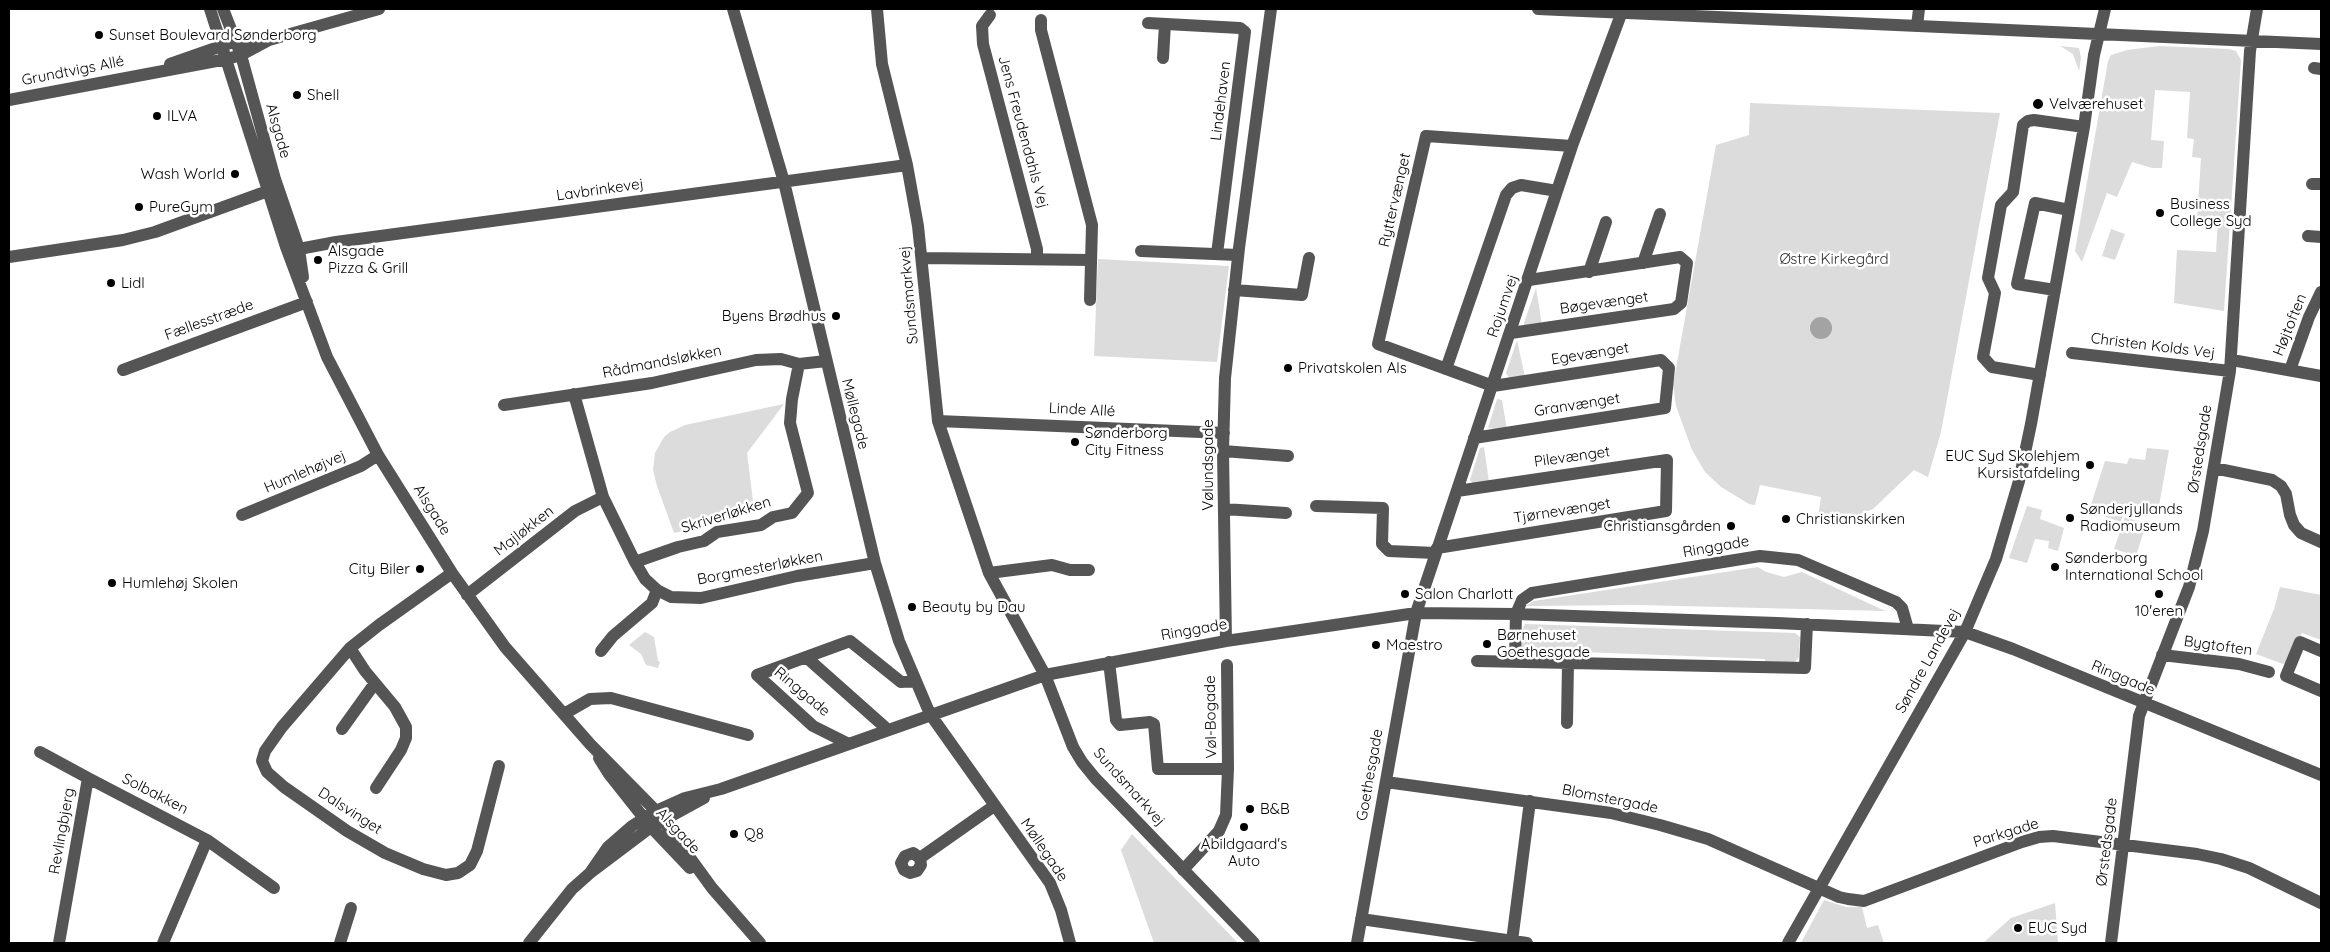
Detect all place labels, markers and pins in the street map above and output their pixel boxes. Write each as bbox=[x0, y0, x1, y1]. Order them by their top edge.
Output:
place label: Sunset Boulevard Sønderborg bbox=[109, 26, 317, 44]
marker: Sunset Boulevard Sønderborg bbox=[93, 29, 105, 41]
place label: Shell bbox=[307, 86, 339, 104]
marker: Shell bbox=[291, 89, 303, 101]
place label: Velværehuset bbox=[2049, 95, 2143, 113]
marker: Velværehuset bbox=[2031, 97, 2045, 111]
place label: ILVA bbox=[167, 107, 197, 125]
marker: ILVA bbox=[151, 110, 163, 122]
place label: Wash World bbox=[140, 165, 225, 183]
marker: Wash World bbox=[229, 168, 241, 180]
place label: Business College Syd bbox=[2170, 195, 2252, 230]
place label: PureGym bbox=[149, 198, 213, 216]
marker: PureGym bbox=[133, 201, 145, 213]
marker: Business College Syd bbox=[2154, 207, 2166, 219]
place label: Alsgade Pizza & Grill bbox=[328, 242, 408, 277]
marker: Alsgade Pizza & Grill bbox=[312, 254, 324, 266]
place label: Lidl bbox=[121, 274, 145, 292]
marker: Lidl bbox=[105, 277, 117, 289]
place label: Byens Brødhus bbox=[722, 307, 826, 325]
marker: Byens Brødhus bbox=[830, 310, 842, 322]
place label: Privatskolen Als bbox=[1298, 359, 1407, 377]
marker: Privatskolen Als bbox=[1282, 362, 1294, 374]
place label: Sønderborg City Fitness bbox=[1085, 424, 1168, 459]
marker: Sønderborg City Fitness bbox=[1069, 436, 1081, 448]
place label: EUC Syd Skolehjem Kursistafdeling bbox=[1945, 447, 2080, 482]
marker: EUC Syd Skolehjem Kursistafdeling bbox=[2084, 459, 2096, 471]
place label: Sønderjyllands Radiomuseum bbox=[2080, 500, 2183, 535]
place label: Christianskirken bbox=[1796, 510, 1905, 528]
marker: Sønderjyllands Radiomuseum bbox=[2064, 512, 2076, 524]
marker: Christianskirken bbox=[1780, 513, 1792, 525]
place label: Christiansgården bbox=[1604, 517, 1721, 535]
marker: Christiansgården bbox=[1725, 520, 1737, 532]
place label: Sønderborg International School bbox=[2065, 549, 2203, 584]
place label: City Biler bbox=[349, 560, 410, 578]
marker: Sønderborg International School bbox=[2049, 561, 2061, 573]
marker: City Biler bbox=[414, 563, 426, 575]
place label: Humlehøj Skolen bbox=[122, 574, 238, 592]
marker: Humlehøj Skolen bbox=[106, 577, 118, 589]
place label: Salon Charlott bbox=[1415, 585, 1513, 603]
marker: Salon Charlott bbox=[1399, 588, 1411, 600]
marker: 10'eren bbox=[2153, 588, 2165, 600]
place label: Beauty by Dau bbox=[922, 598, 1025, 616]
marker: Beauty by Dau bbox=[906, 601, 918, 613]
place label: 10'eren bbox=[2135, 602, 2183, 620]
place label: Børnehuset Goethesgade bbox=[1497, 626, 1590, 661]
place label: Maestro bbox=[1386, 636, 1443, 654]
marker: Børnehuset Goethesgade bbox=[1481, 638, 1493, 650]
marker: Maestro bbox=[1370, 639, 1382, 651]
place label: B&B bbox=[1260, 800, 1290, 818]
marker: B&B bbox=[1244, 803, 1256, 815]
marker: Abildgaard's Auto bbox=[1238, 821, 1250, 833]
place label: Q8 bbox=[744, 825, 764, 843]
marker: Q8 bbox=[728, 828, 740, 840]
place label: Abildgaard's Auto bbox=[1201, 835, 1287, 870]
place label: EUC Syd bbox=[2028, 919, 2087, 937]
marker: EUC Syd bbox=[2012, 922, 2024, 934]

